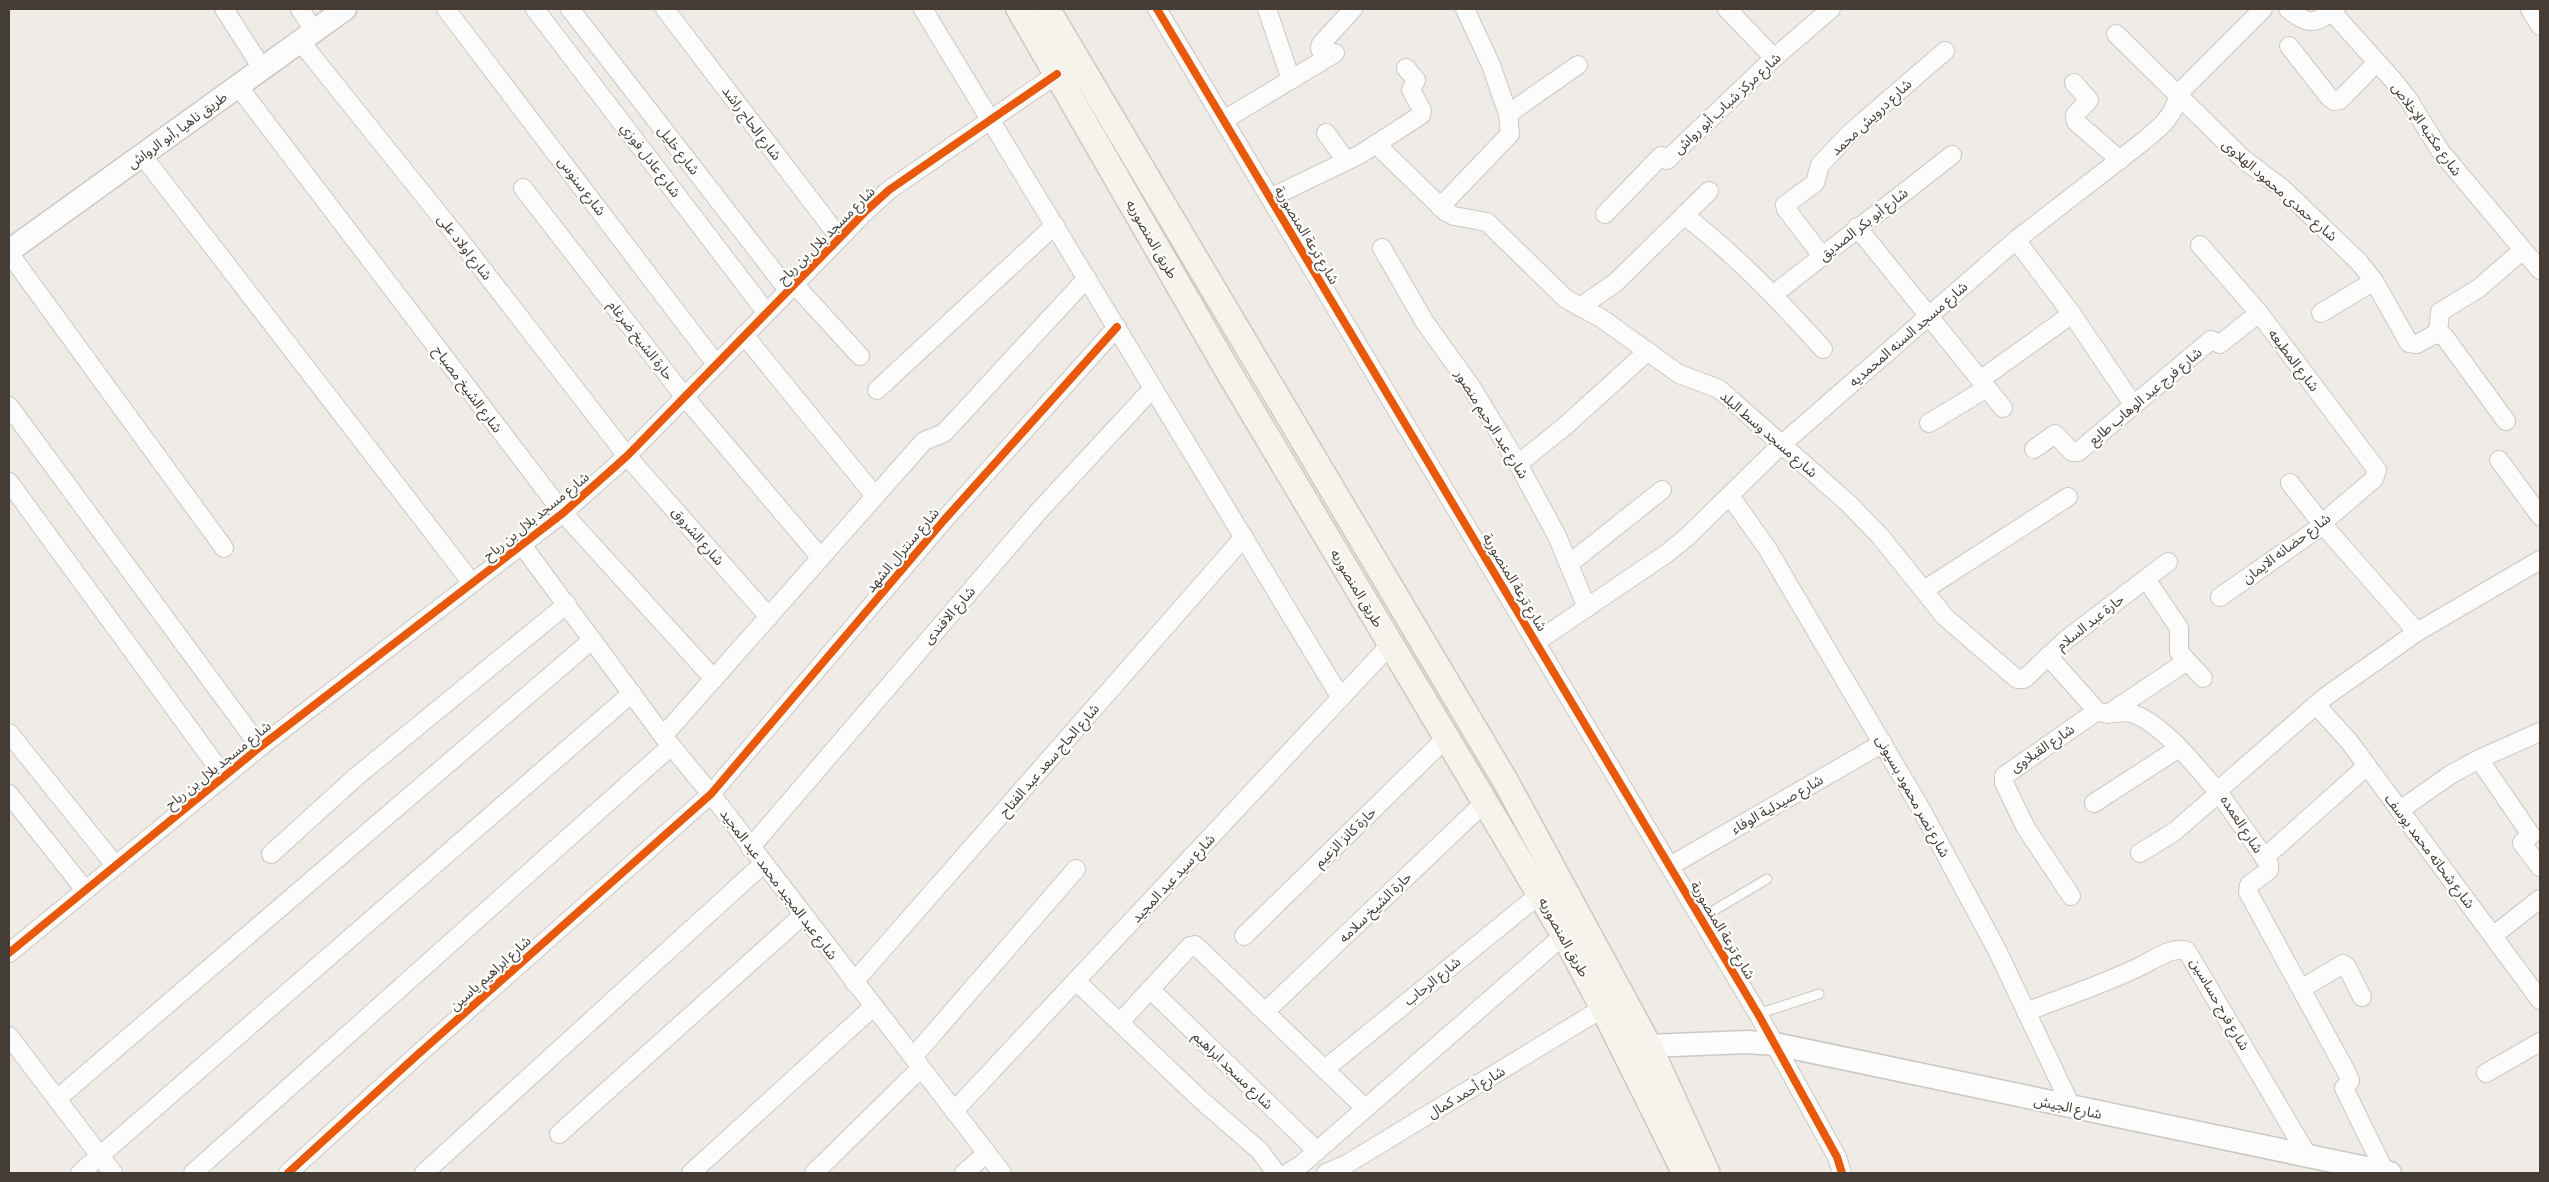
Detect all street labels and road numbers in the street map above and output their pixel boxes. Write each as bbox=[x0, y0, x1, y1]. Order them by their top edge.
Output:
street label: شارع مركز شباب أبو رواش bbox=[1669, 48, 1786, 159]
street label: شارع درويش محمد bbox=[1827, 75, 1917, 161]
street label: شارع مكتبه الإخلاص bbox=[2386, 79, 2466, 181]
street label: شارع الحاج راشد bbox=[717, 82, 786, 165]
street label: طريق ناهيا ,أبو الرواش bbox=[123, 88, 231, 173]
street label: شارع عادل فوزي bbox=[615, 119, 685, 202]
street label: شارع خليل bbox=[653, 122, 704, 180]
street label: شارع حمدى محمود الهلاوى bbox=[2217, 135, 2341, 246]
street label: شارع سنوس bbox=[552, 153, 610, 220]
street label: شارع مسجد بلال بن رباح bbox=[773, 182, 880, 289]
street label: شارع ترعة المنصورية bbox=[1269, 183, 1343, 288]
street label: شارع أبو بكر الصديق bbox=[1815, 183, 1913, 266]
street label: طريق المنصوريه bbox=[1121, 196, 1182, 282]
street label: شارع اولاد على bbox=[432, 210, 496, 285]
street label: شارع مسجد السنه المحمديه bbox=[1845, 277, 1973, 392]
street label: حارة الشيخ ضرغام bbox=[603, 296, 678, 385]
street label: شارع المطبعه bbox=[2263, 325, 2323, 396]
street label: شارع الشيخ مصباح bbox=[428, 342, 507, 437]
street label: شارع فرج عبد الوهاب طايع bbox=[2085, 343, 2207, 450]
street label: شارع عبد الرحيم منصور bbox=[1449, 365, 1533, 483]
street label: شارع مسجد وسط البلد bbox=[1715, 387, 1821, 483]
street label: شارع مسجد بلال بن رباح bbox=[479, 468, 594, 566]
street label: شارع الشروق bbox=[666, 503, 728, 570]
street label: شارع سنترال الشهد bbox=[861, 504, 944, 597]
street label: شارع حضانه الايمان bbox=[2238, 509, 2335, 589]
street label: شارع ترعة المنصورية bbox=[1477, 530, 1551, 635]
street label: طريق المنصوريه bbox=[1326, 546, 1387, 631]
street label: شارع الافندى bbox=[919, 582, 980, 649]
street label: حارة عبد السلام bbox=[2052, 590, 2129, 656]
street label: شارع الحاج سعد عبد الفتاح bbox=[995, 700, 1105, 822]
street label: شارع مسجد بلال بن رباح bbox=[161, 717, 276, 815]
street label: شارع القبلاوى bbox=[2006, 720, 2079, 778]
street label: شارع نصر محمود بسيونى bbox=[1870, 732, 1954, 861]
street label: شارع صيدلية الوفاء bbox=[1728, 770, 1827, 839]
street label: شارع شحاته محمد يوسف bbox=[2379, 790, 2479, 913]
street label: شارع العمده bbox=[2215, 792, 2267, 857]
street label: حارة كانز الزعيم bbox=[1310, 803, 1381, 872]
street label: شارع عبد المجيد محمد عبد المجيد bbox=[715, 805, 842, 964]
street label: شارع سيد عبد المجيد bbox=[1127, 830, 1220, 928]
street label: حارة الشيخ سلامه bbox=[1335, 868, 1417, 948]
street label: شارع ترعة المنصورية bbox=[1685, 878, 1759, 983]
street label: طريق المنصوريه bbox=[1534, 894, 1593, 980]
street label: شارع ابراهيم ياسين bbox=[445, 931, 536, 1016]
street label: شارع الرحاب bbox=[1400, 953, 1465, 1011]
street label: شارع فرج حساسين bbox=[2184, 954, 2254, 1055]
street label: شارع مسجد ابراهيم bbox=[1188, 1027, 1277, 1114]
street label: شارع أحمد كمال bbox=[1424, 1062, 1509, 1124]
street label: شارع الجيش bbox=[2032, 1091, 2104, 1125]

